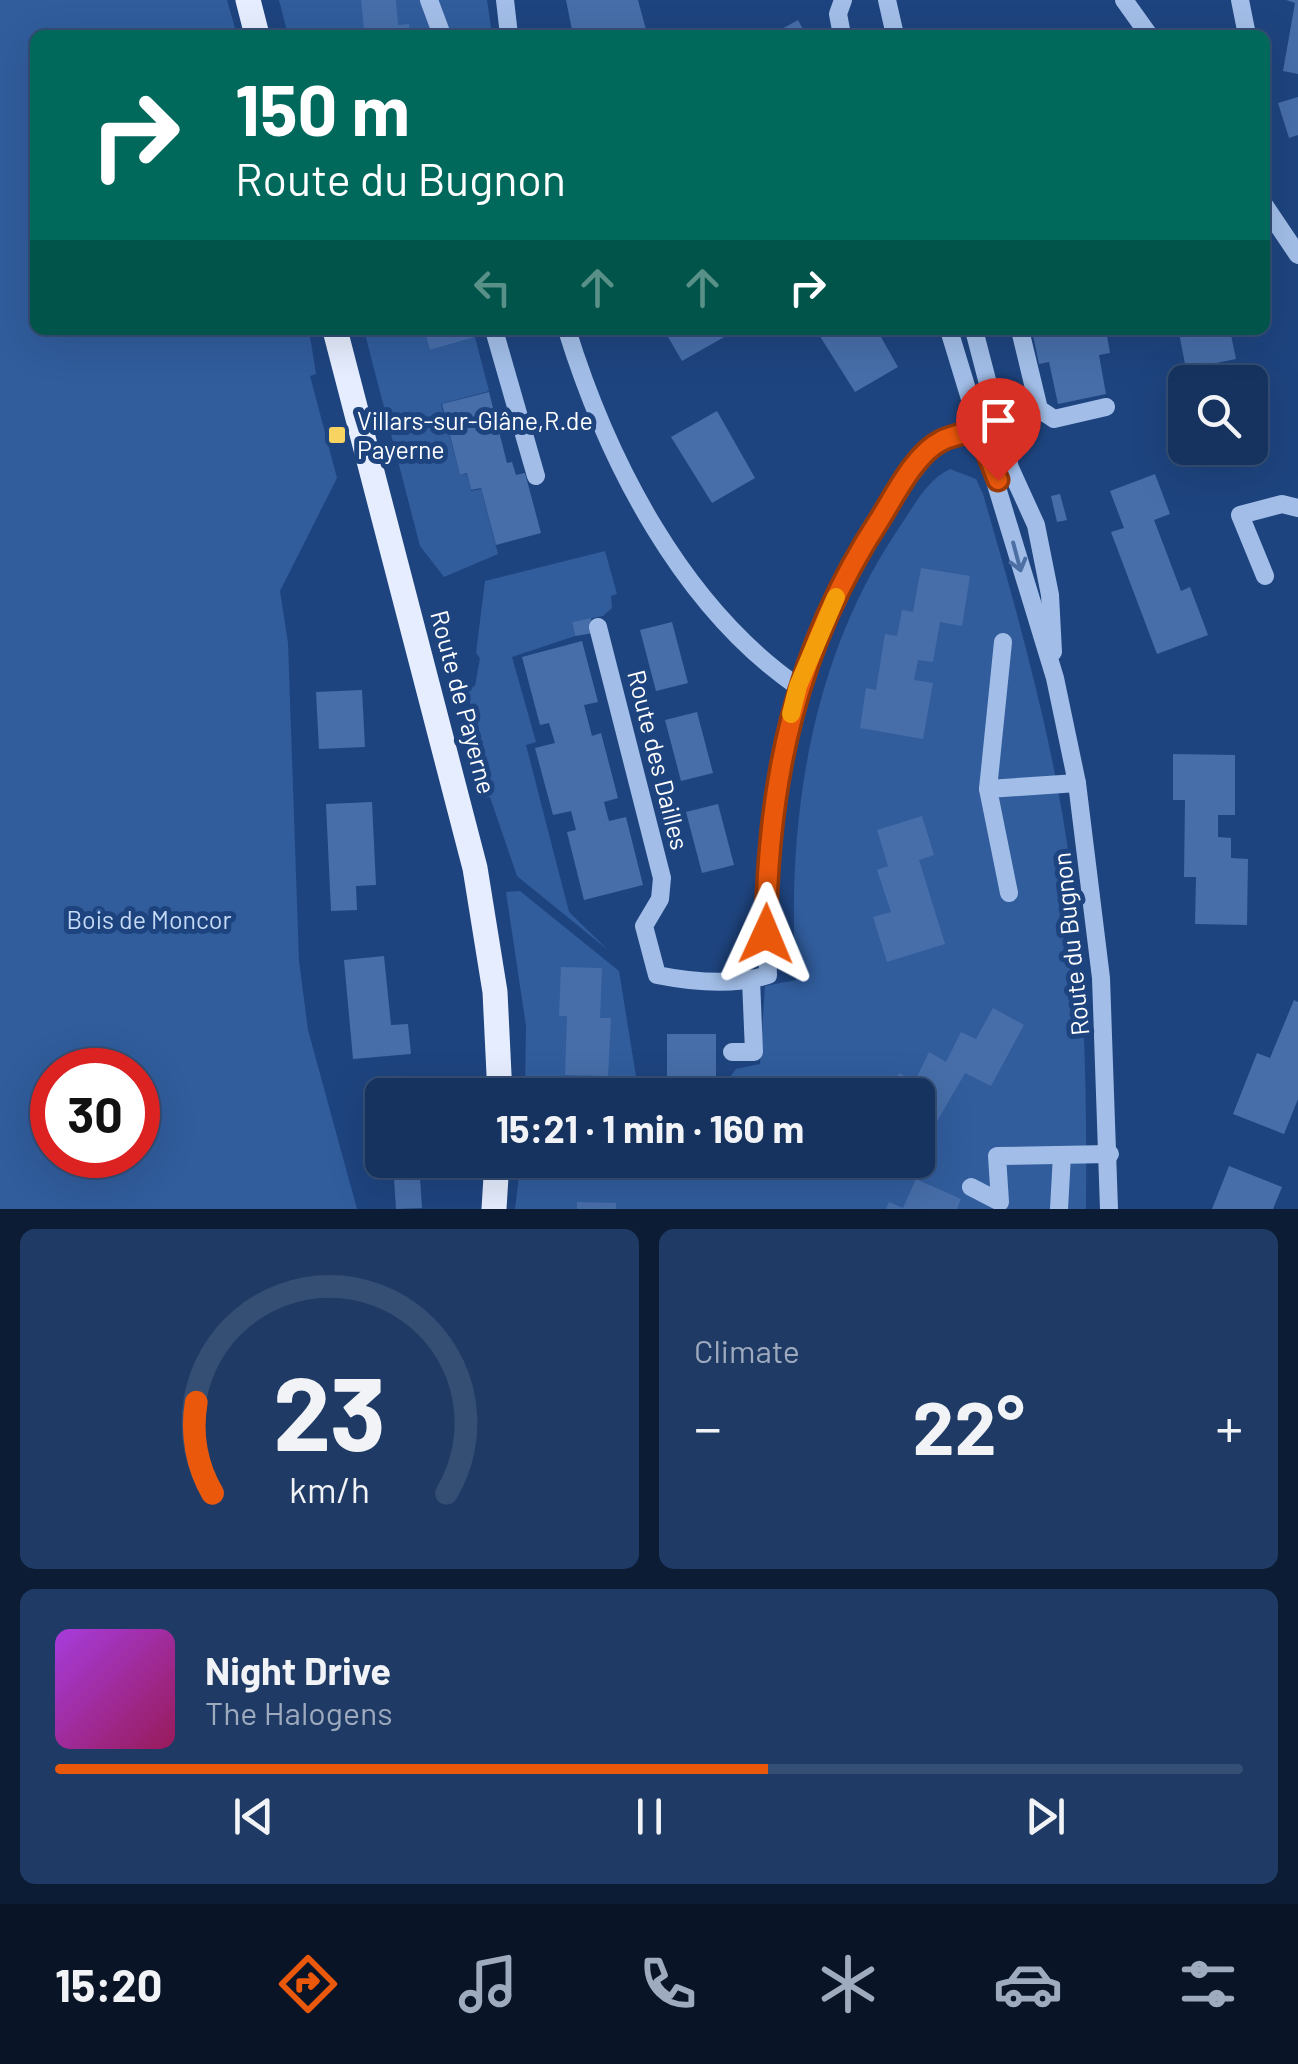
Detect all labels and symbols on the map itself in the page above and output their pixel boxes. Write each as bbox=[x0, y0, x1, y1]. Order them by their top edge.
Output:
pin bbox=[956, 378, 1041, 481]
place label: Villars-sur-Glâne,R.de Payerne bbox=[357, 405, 593, 464]
marker: Villars-sur-Glâne,R.de Payerne bbox=[326, 424, 348, 446]
one-way arrow bbox=[1009, 541, 1028, 572]
street label: Route de Payerne bbox=[425, 607, 503, 797]
street label: Route des Dailles bbox=[622, 667, 696, 853]
street label: Route du Bugnon bbox=[1045, 851, 1095, 1037]
position arrow bbox=[714, 882, 818, 986]
park label: Bois de Moncor bbox=[66, 904, 232, 934]
speed limit sign: 30 bbox=[30, 1048, 160, 1178]

